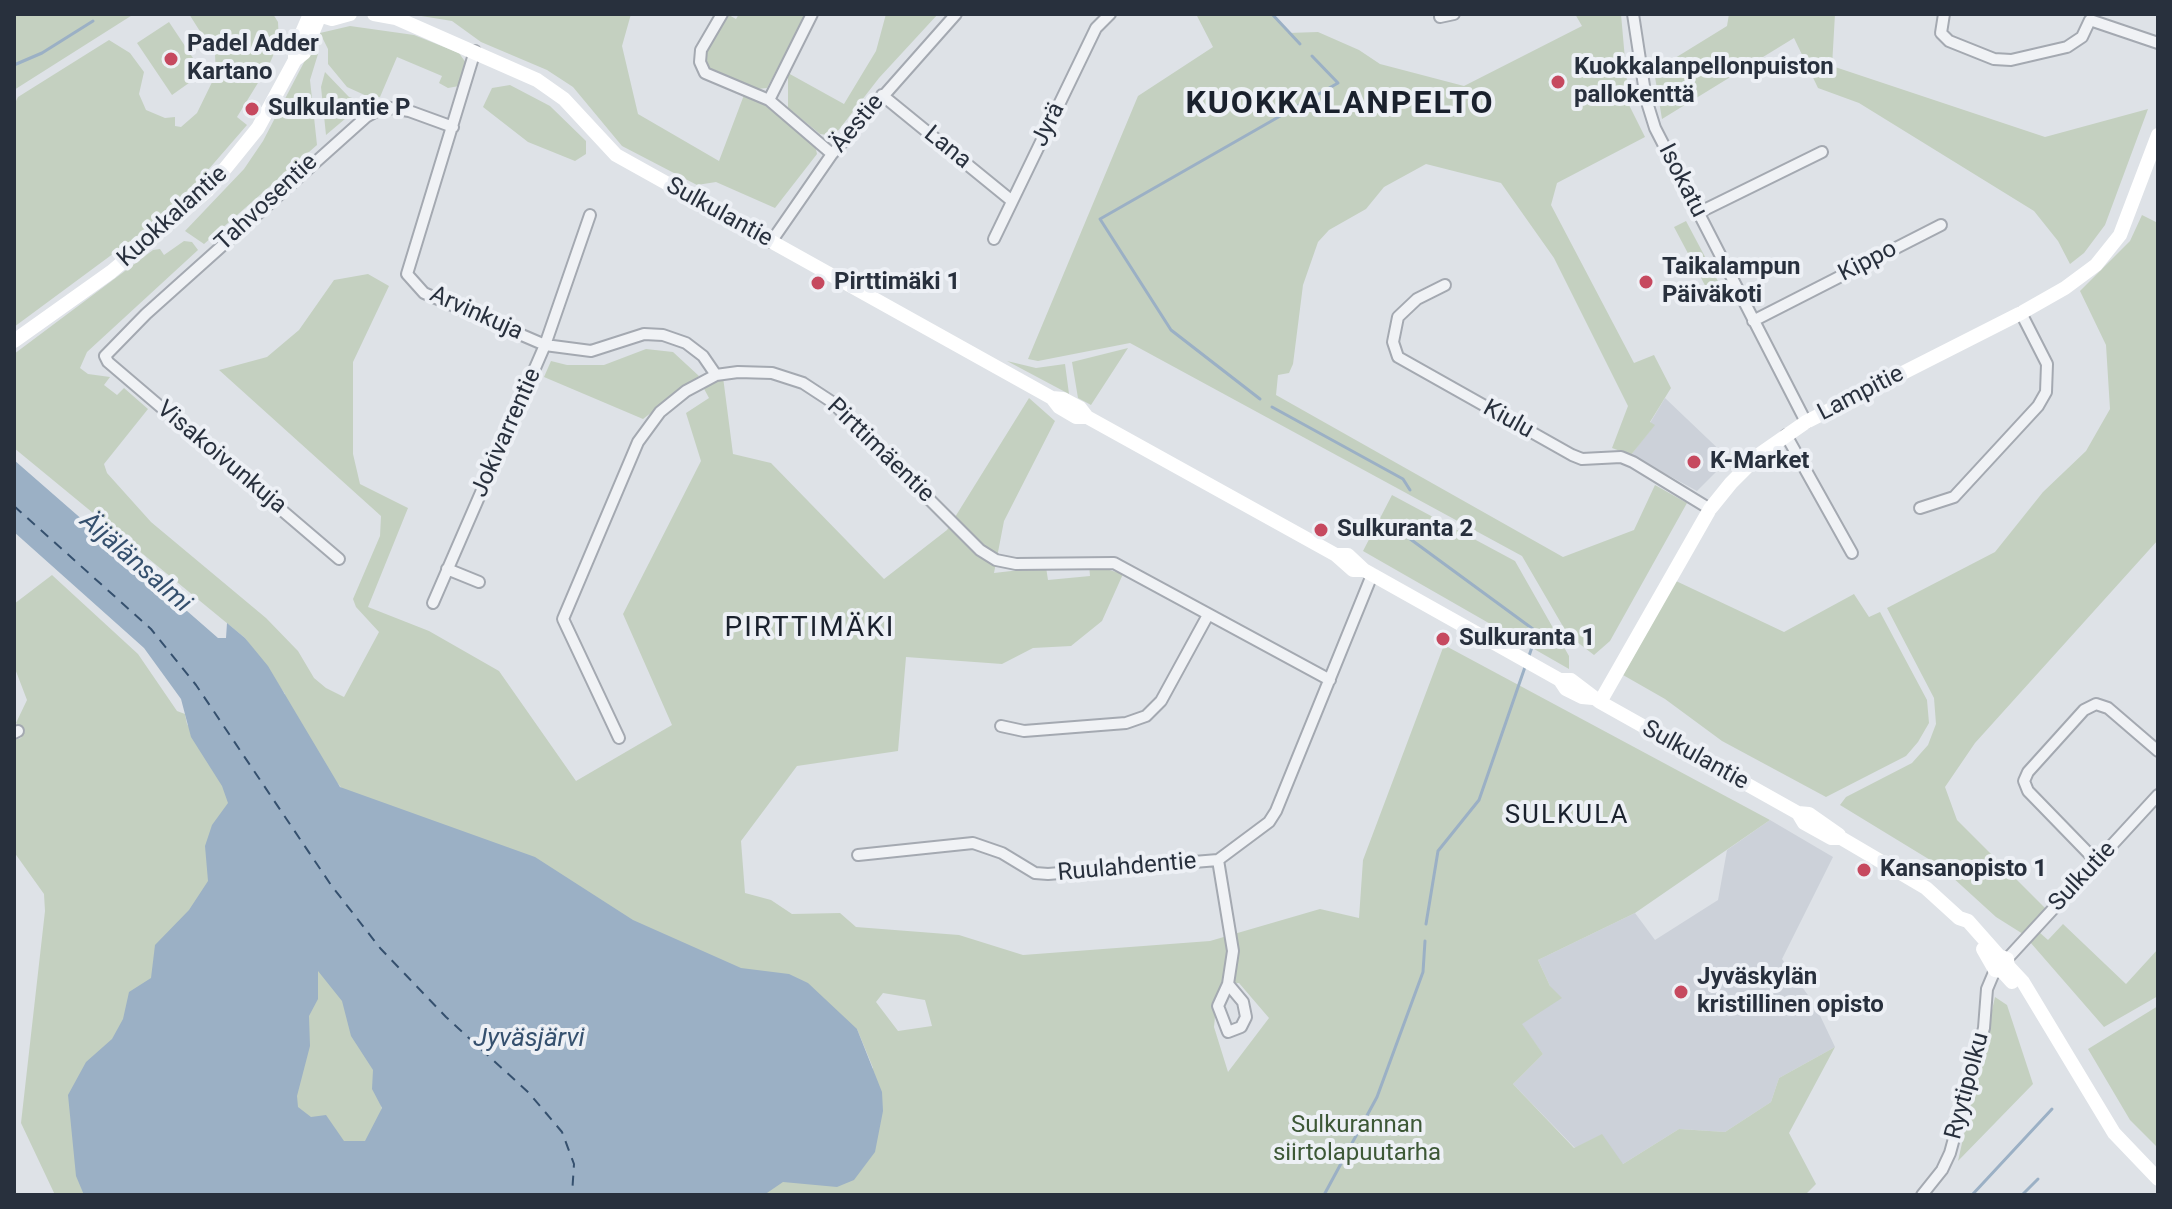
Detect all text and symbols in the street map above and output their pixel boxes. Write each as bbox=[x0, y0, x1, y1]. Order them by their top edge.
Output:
place label: Padel Adder Kartano bbox=[187, 31, 319, 87]
marker: Padel Adder Kartano bbox=[162, 50, 180, 68]
place label: Kuokkalanpellonpuiston pallokenttä bbox=[1574, 54, 1834, 110]
marker: Kuokkalanpellonpuiston pallokenttä bbox=[1549, 73, 1567, 91]
district label: KUOKKALANPELTO bbox=[1185, 86, 1495, 124]
street label: Äestie bbox=[825, 89, 891, 159]
place label: Sulkulantie P bbox=[268, 95, 410, 123]
street label: Jyrä bbox=[1026, 98, 1072, 152]
marker: Sulkulantie P bbox=[243, 100, 261, 118]
street label: Lana bbox=[918, 120, 976, 176]
street label: Isokatu bbox=[1651, 139, 1713, 223]
street label: Tahvosentie bbox=[210, 148, 324, 258]
street label: Kuokkalantie bbox=[112, 160, 234, 274]
street label: Sulkulantie bbox=[661, 172, 777, 254]
street label: Kippo bbox=[1834, 235, 1902, 289]
place label: Taikalampun Päiväkoti bbox=[1662, 254, 1800, 310]
place label: Pirttimäki 1 bbox=[834, 269, 960, 297]
marker: Taikalampun Päiväkoti bbox=[1637, 273, 1655, 291]
marker: Pirttimäki 1 bbox=[809, 274, 827, 292]
street label: Arvinkuja bbox=[425, 281, 527, 347]
street label: Lampitie bbox=[1813, 360, 1909, 428]
street label: Jokivarrentie bbox=[466, 364, 548, 502]
street label: Pirttimäentie bbox=[820, 393, 940, 509]
street label: Visakoivunkuja bbox=[150, 395, 292, 521]
street label: Kiulu bbox=[1478, 395, 1538, 445]
place label: K-Market bbox=[1710, 448, 1809, 476]
marker: K-Market bbox=[1685, 453, 1703, 471]
water label: Äijälänsalmi bbox=[73, 506, 197, 620]
place label: Sulkuranta 2 bbox=[1337, 516, 1473, 544]
marker: Sulkuranta 2 bbox=[1312, 521, 1330, 539]
district label: PIRTTIMÄKI bbox=[725, 612, 895, 646]
place label: Sulkuranta 1 bbox=[1459, 625, 1595, 653]
marker: Sulkuranta 1 bbox=[1434, 630, 1452, 648]
street label: Sulkulantie bbox=[1637, 715, 1753, 797]
district label: SULKULA bbox=[1505, 800, 1629, 832]
street label: Sulkutie bbox=[2043, 836, 2123, 918]
street label: Ruulahdentie bbox=[1056, 848, 1198, 888]
place label: Kansanopisto 1 bbox=[1880, 856, 2047, 884]
marker: Kansanopisto 1 bbox=[1855, 861, 1873, 879]
place label: Jyväskylän kristillinen opisto bbox=[1697, 964, 1884, 1020]
marker: Jyväskylän kristillinen opisto bbox=[1672, 983, 1690, 1001]
water label: Jyväsjärvi bbox=[473, 1023, 585, 1055]
street label: Ryytipolku bbox=[1940, 1029, 1996, 1143]
park label: Sulkurannan siirtolapuutarha bbox=[1273, 1112, 1441, 1168]

